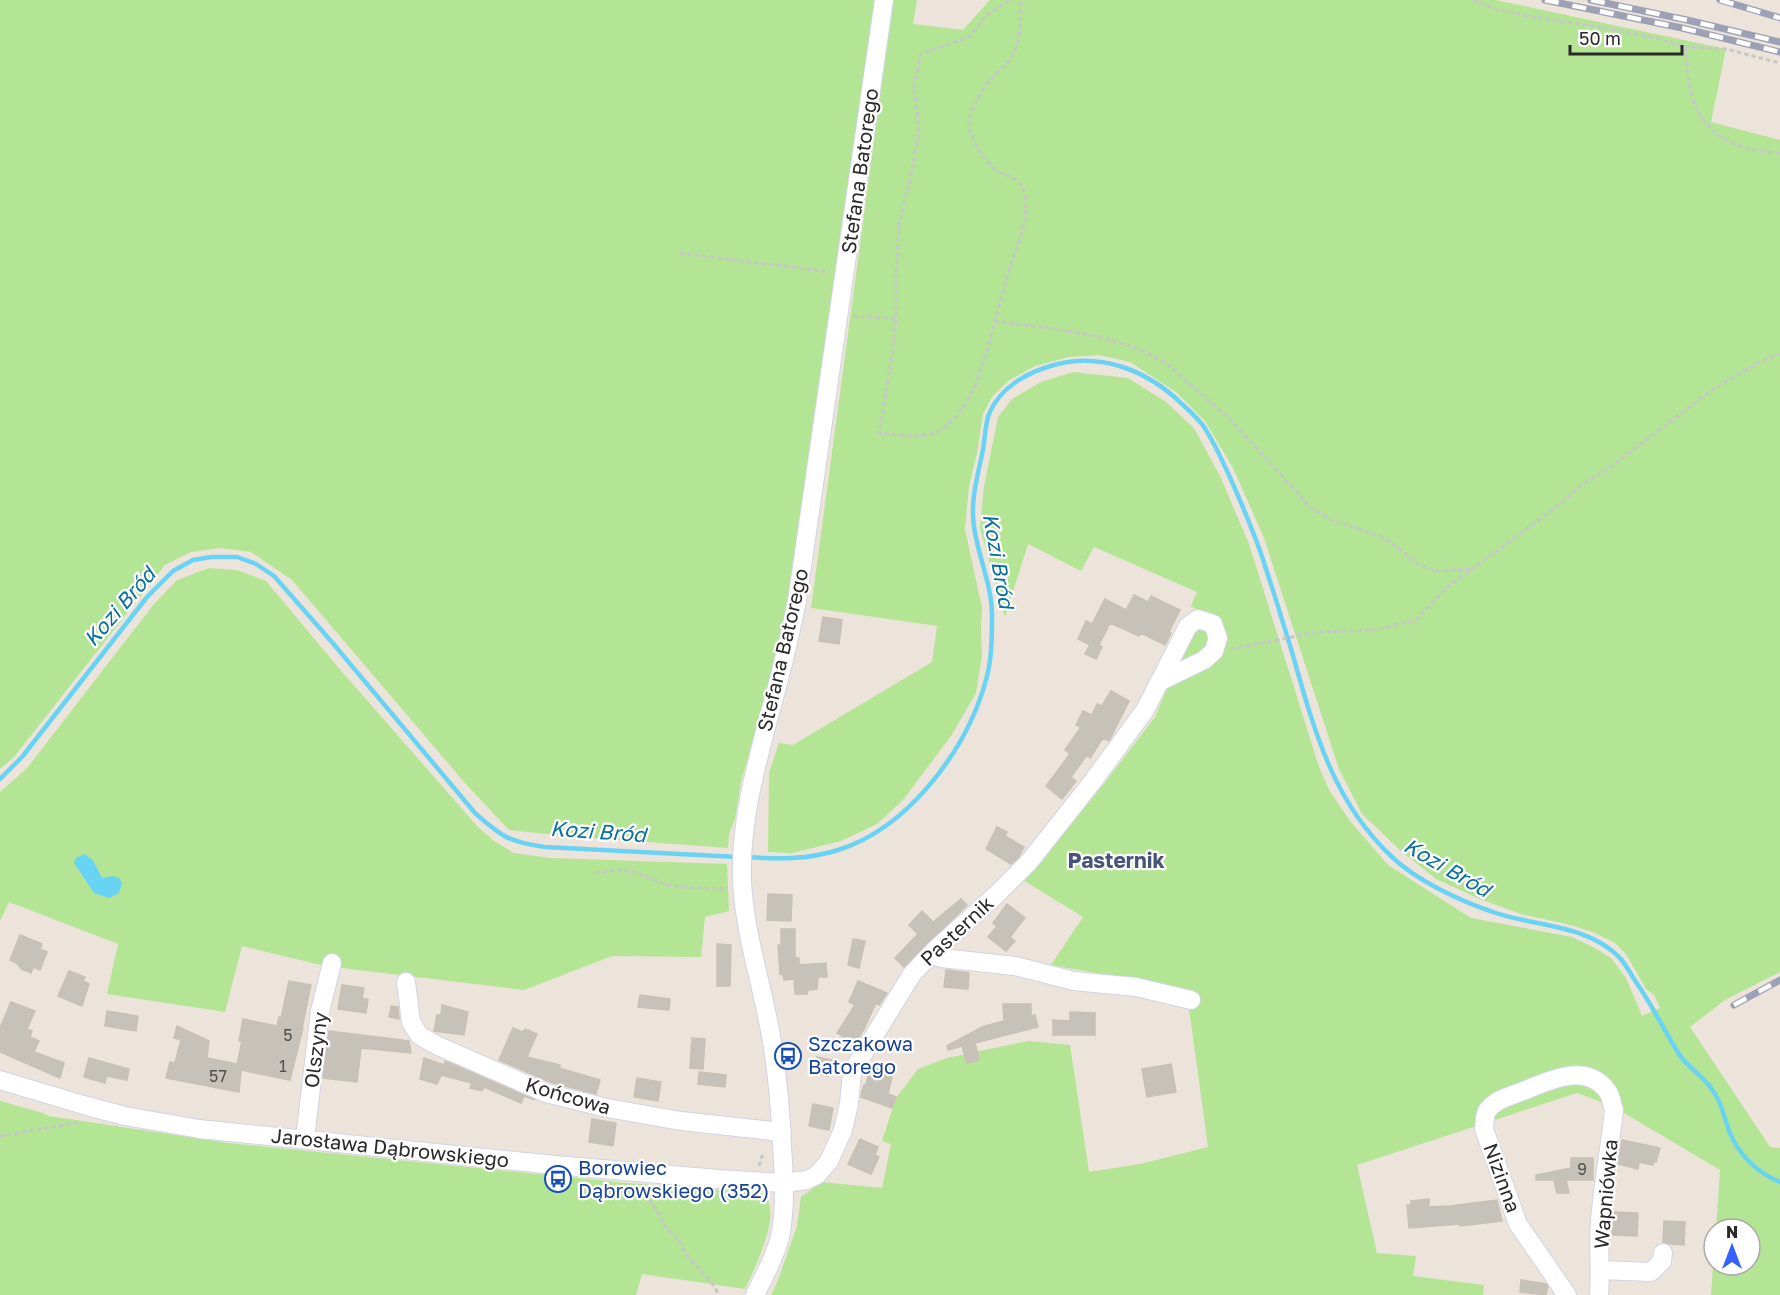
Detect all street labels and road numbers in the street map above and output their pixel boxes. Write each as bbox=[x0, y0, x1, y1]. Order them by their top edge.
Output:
street label: Stefana Batorego bbox=[836, 87, 882, 255]
street label: Stefana Batorego bbox=[752, 566, 812, 734]
street label: Pasternik bbox=[915, 890, 998, 970]
street label: Olszyny bbox=[298, 1010, 332, 1089]
street label: Końcowa bbox=[523, 1071, 614, 1119]
street label: Jarosława Dąbrowskiego bbox=[270, 1123, 510, 1171]
street label: Wapniówka bbox=[1588, 1138, 1622, 1250]
street label: Nizinna bbox=[1479, 1140, 1527, 1216]

